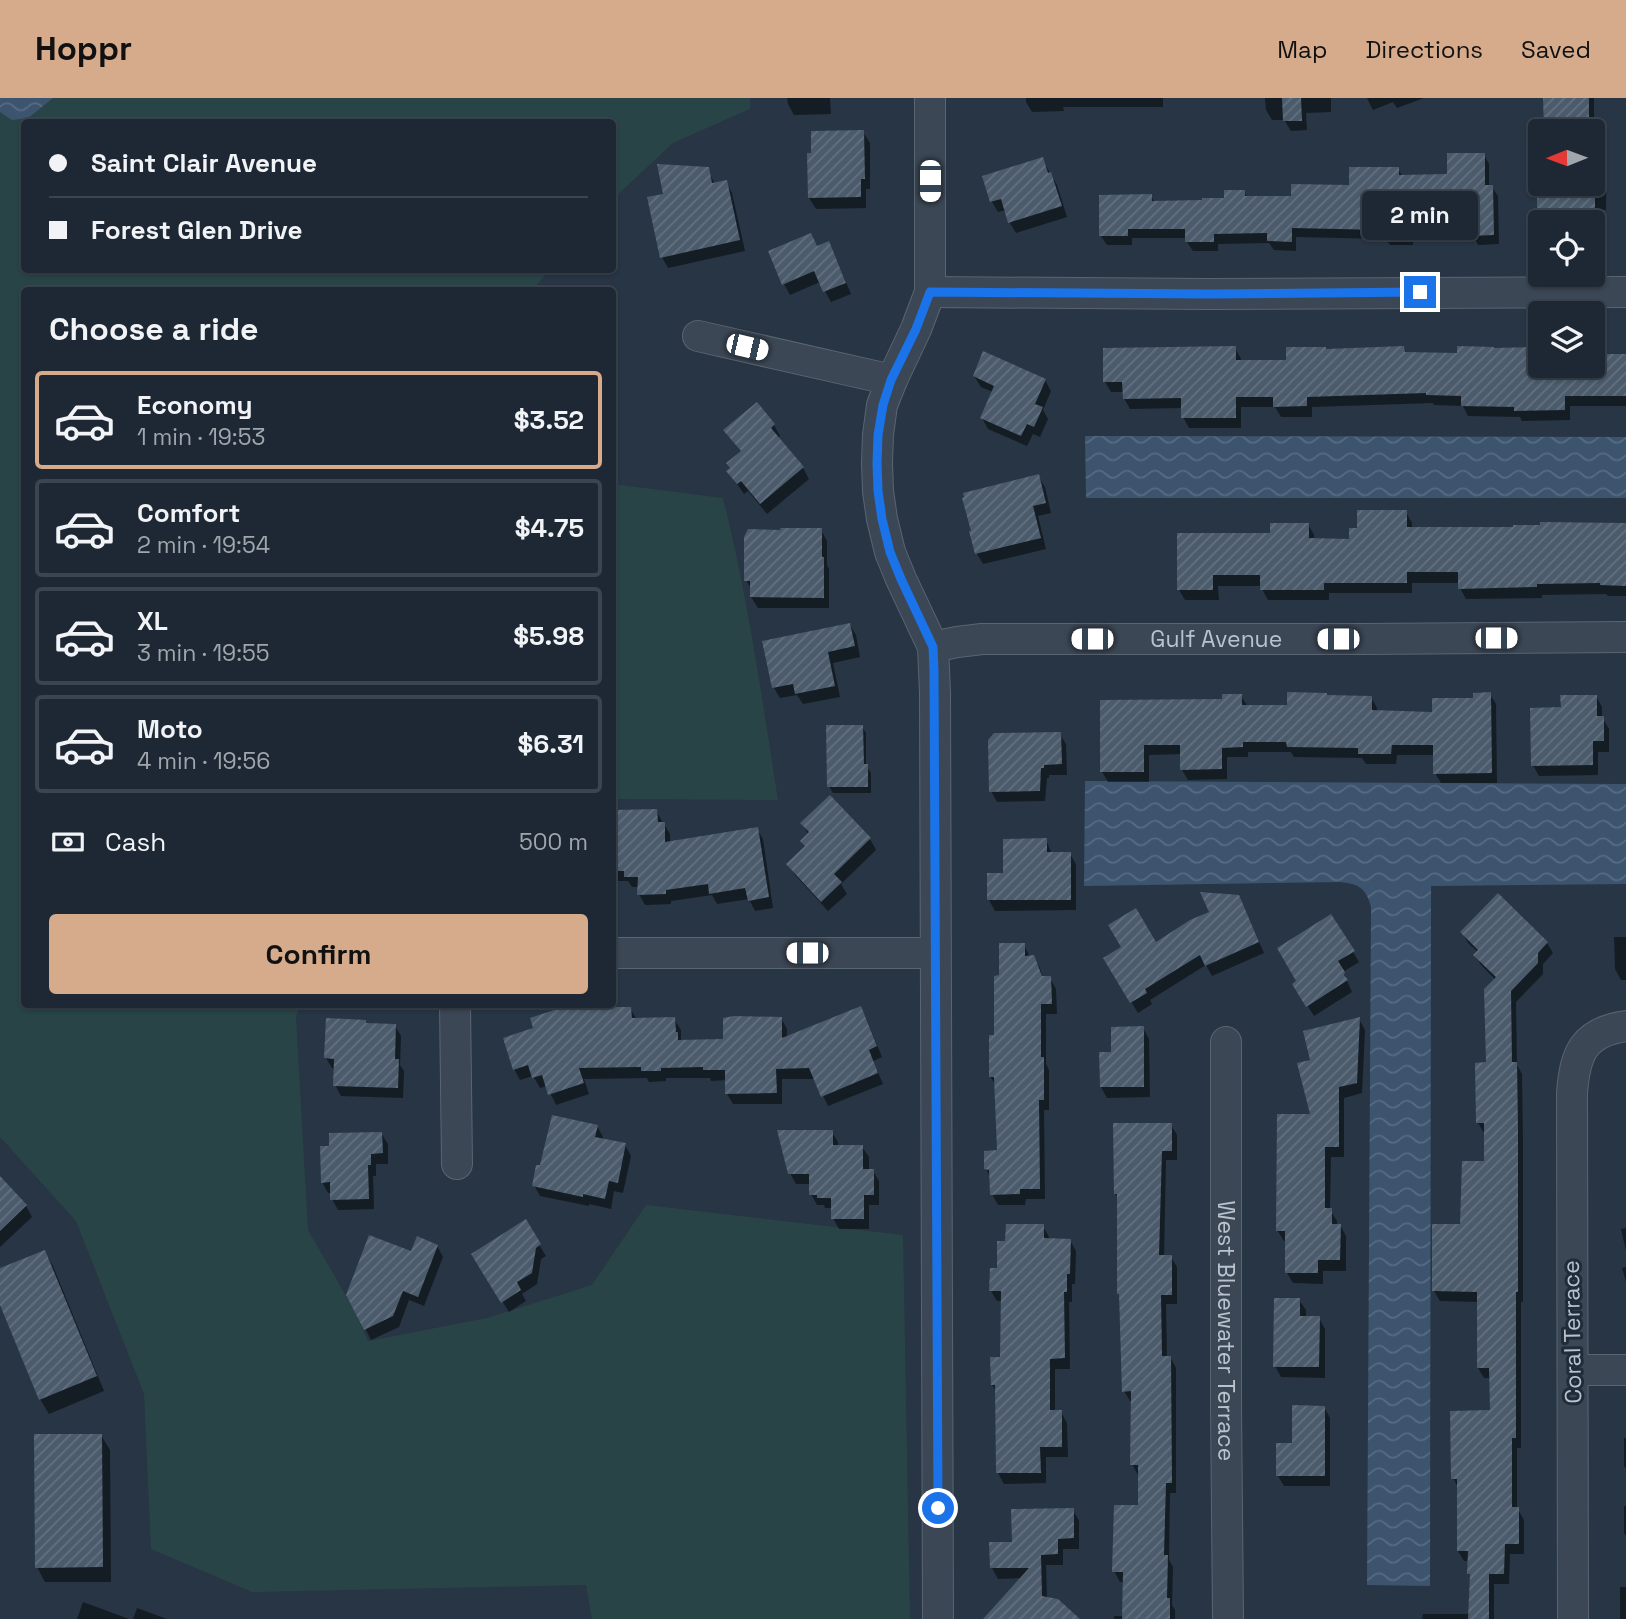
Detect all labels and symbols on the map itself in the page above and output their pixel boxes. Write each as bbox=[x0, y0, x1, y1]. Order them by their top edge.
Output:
north arrow bbox=[1528, 119, 1605, 196]
car bbox=[920, 160, 941, 202]
callout: 2 min bbox=[1362, 190, 1478, 240]
route end bbox=[1404, 276, 1436, 308]
car bbox=[725, 332, 770, 362]
street label: Gulf Avenue bbox=[1150, 624, 1282, 654]
car bbox=[1476, 628, 1518, 649]
car bbox=[1072, 629, 1114, 650]
car bbox=[1318, 629, 1360, 650]
car bbox=[787, 943, 829, 964]
street label: West Bluewater Terrace bbox=[1211, 1201, 1242, 1462]
street label: Coral Terrace bbox=[1556, 1260, 1588, 1404]
route start bbox=[922, 1492, 954, 1524]

